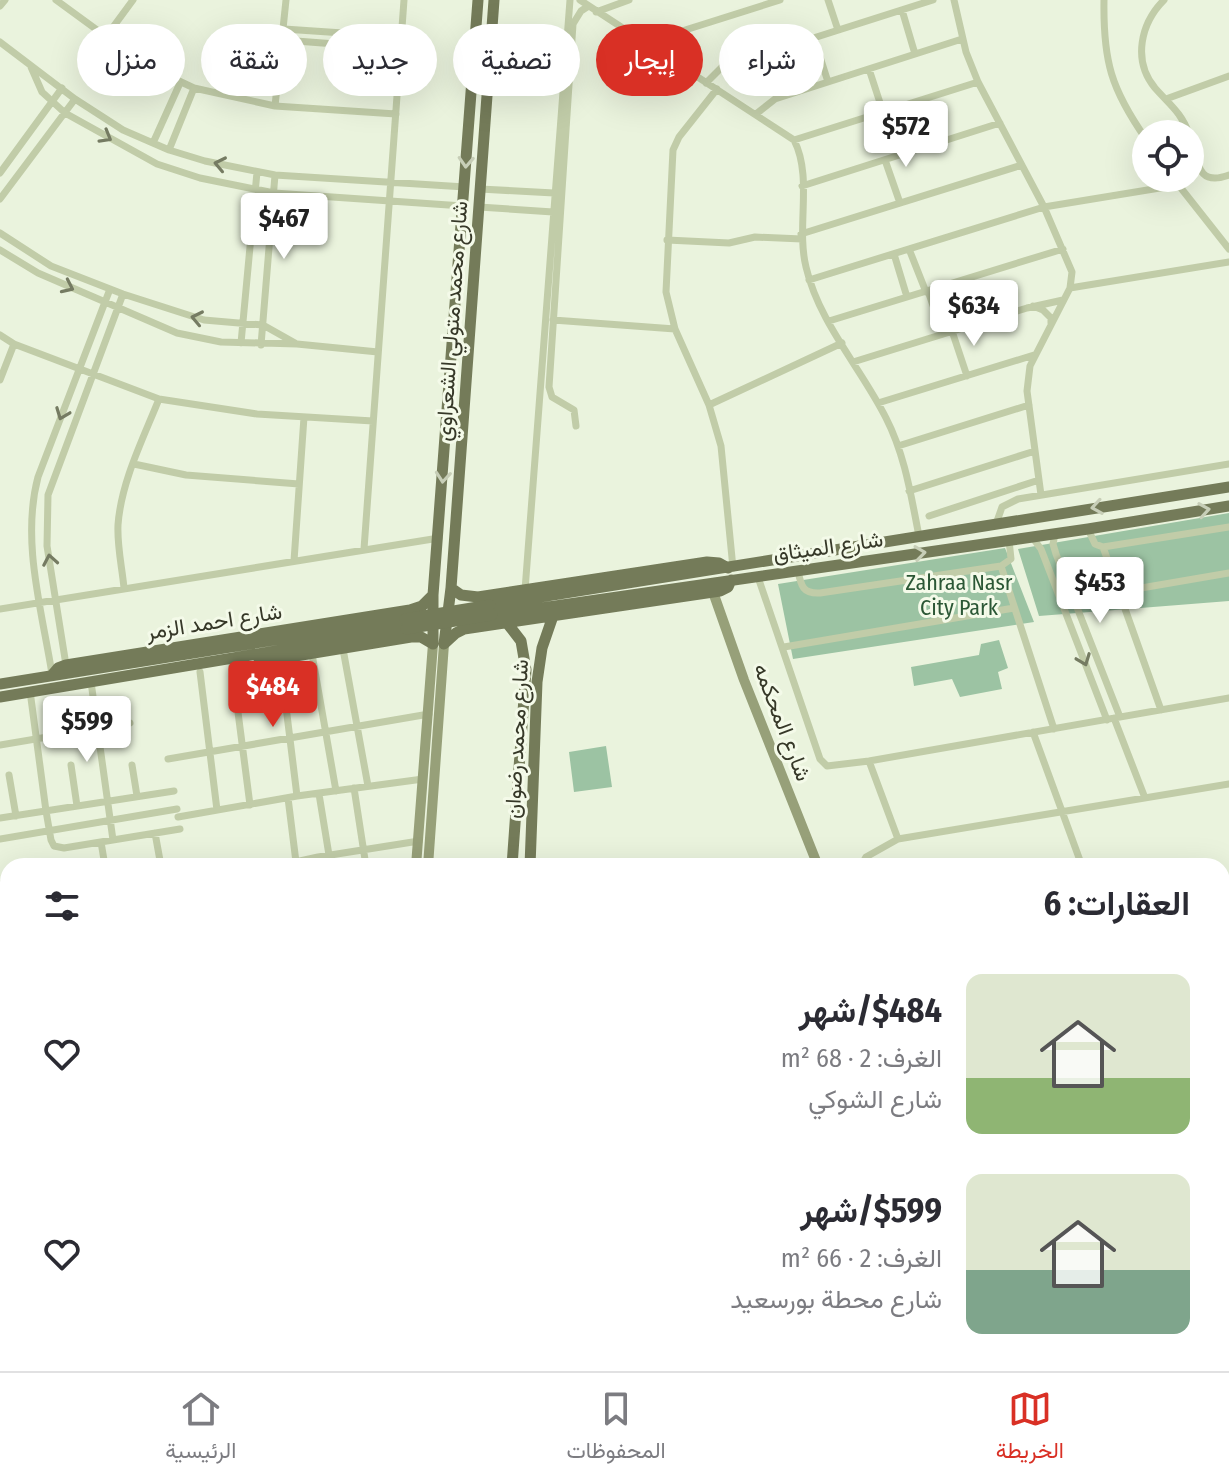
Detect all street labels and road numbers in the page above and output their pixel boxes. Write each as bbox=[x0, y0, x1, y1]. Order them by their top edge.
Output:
street label: شارع محمد متولي الشعراوي bbox=[430, 200, 478, 442]
street label: شارع الميثاق bbox=[771, 525, 885, 569]
street label: شارع احمد الزمر bbox=[143, 597, 284, 647]
street label: شارع محمد رضوان bbox=[499, 659, 535, 819]
street label: شارع المحكمه bbox=[747, 660, 817, 785]

